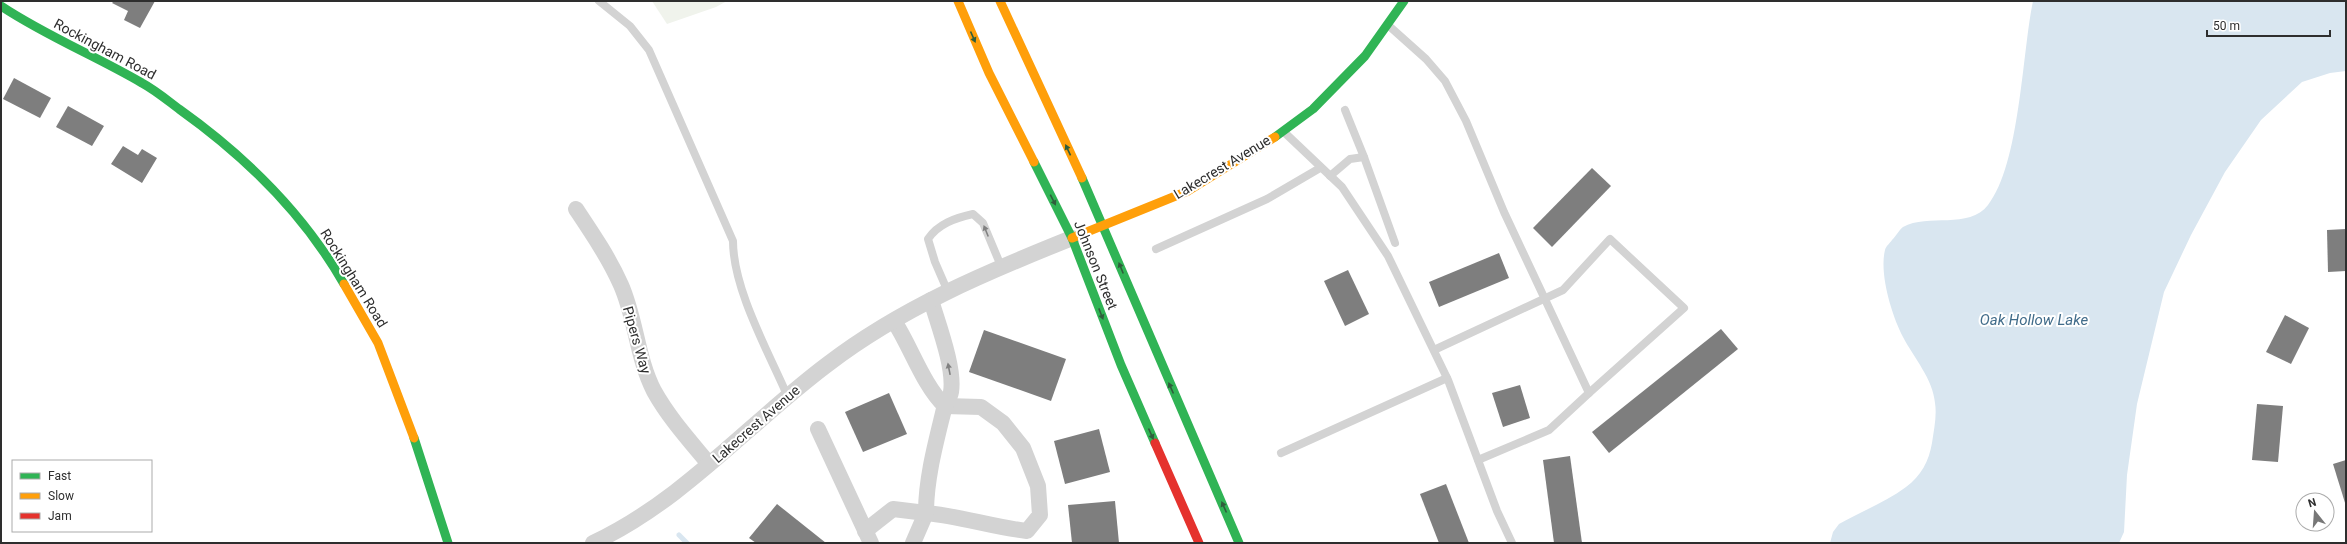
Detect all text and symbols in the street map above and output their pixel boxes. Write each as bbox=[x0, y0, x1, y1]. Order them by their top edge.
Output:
scale bar bbox=[2207, 12, 2330, 38]
street label: Rockingham Road bbox=[51, 15, 159, 83]
text: 50 m bbox=[2213, 19, 2240, 33]
one-way arrow bbox=[970, 31, 976, 42]
street label: Lakecrest Avenue bbox=[1171, 132, 1273, 202]
one-way arrow bbox=[1065, 144, 1071, 155]
one-way arrow bbox=[1050, 194, 1056, 206]
street label: Johnson Street bbox=[1071, 218, 1121, 312]
one-way arrow bbox=[982, 224, 988, 236]
street label: Rockingham Road bbox=[317, 226, 391, 330]
one-way arrow bbox=[1118, 263, 1124, 274]
street label: Pipers Way bbox=[620, 304, 654, 376]
one-way arrow bbox=[1099, 308, 1105, 320]
water label: Oak Hollow Lake bbox=[1980, 311, 2088, 329]
one-way arrow bbox=[946, 363, 952, 375]
street label: Lakecrest Avenue bbox=[709, 382, 803, 466]
one-way arrow bbox=[1168, 383, 1174, 394]
one-way arrow bbox=[1148, 428, 1154, 439]
legend bbox=[12, 460, 152, 532]
text: Fast bbox=[48, 469, 71, 483]
text: Slow bbox=[48, 489, 74, 503]
north arrow bbox=[2295, 492, 2335, 532]
text: N bbox=[2307, 495, 2318, 510]
one-way arrow bbox=[1221, 501, 1228, 513]
text: Jam bbox=[48, 509, 72, 523]

